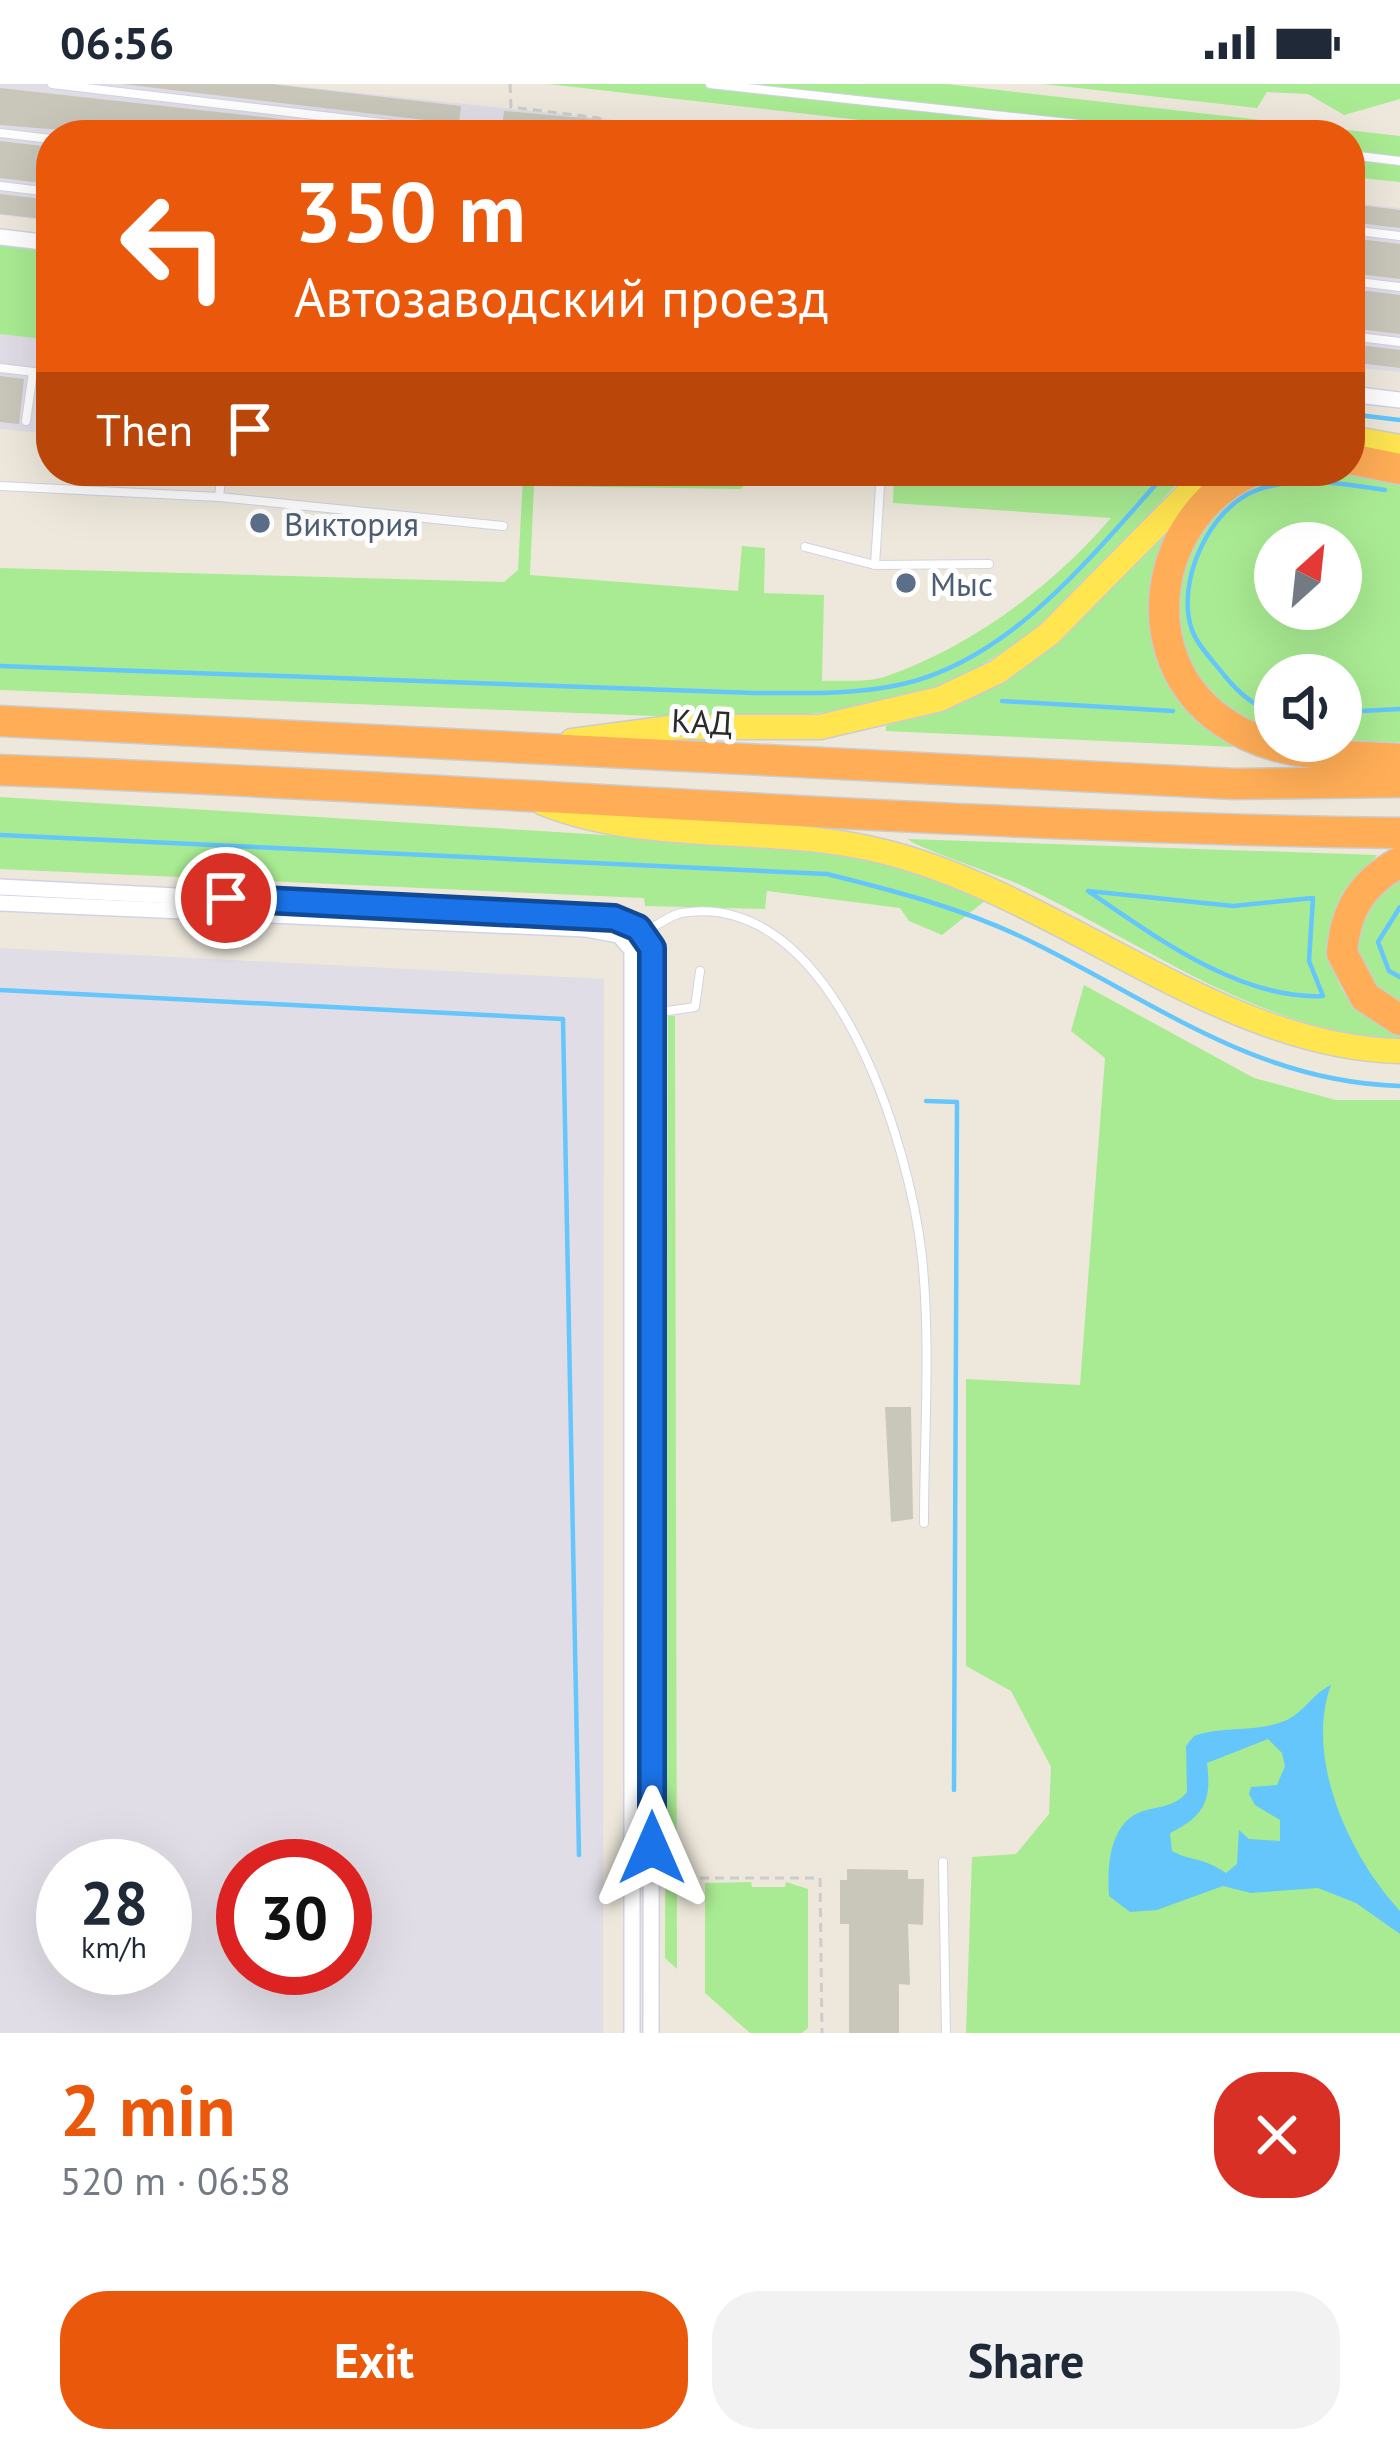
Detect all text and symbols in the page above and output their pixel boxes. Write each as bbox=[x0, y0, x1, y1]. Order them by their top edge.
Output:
text: 06:56 bbox=[60, 13, 174, 71]
text: 350 m bbox=[294, 156, 526, 265]
icon: left bbox=[96, 168, 252, 324]
text: Автозаводский проезд bbox=[294, 262, 829, 332]
icon: arrive bbox=[217, 396, 283, 462]
text: Then bbox=[96, 400, 193, 458]
place label: Виктория bbox=[284, 502, 419, 545]
marker: Виктория bbox=[247, 510, 273, 536]
north arrow bbox=[1254, 522, 1362, 630]
map controls bbox=[1254, 522, 1362, 762]
place label: Мыс bbox=[930, 562, 993, 605]
marker: Мыс bbox=[893, 570, 919, 596]
button: sound bbox=[1254, 654, 1362, 762]
street label: КАД bbox=[670, 698, 734, 744]
pin bbox=[175, 847, 277, 949]
icon: arrive bbox=[193, 865, 259, 931]
position arrow bbox=[589, 1785, 715, 1911]
speed limit sign: 30 bbox=[216, 1839, 372, 1995]
text: 28 bbox=[80, 1863, 148, 1941]
text: km/h bbox=[81, 1927, 147, 1966]
text: 2 min bbox=[60, 2063, 236, 2156]
button: close bbox=[1214, 2072, 1340, 2198]
text: 520 m · 06:58 bbox=[60, 2155, 291, 2206]
button: Exit bbox=[60, 2291, 688, 2429]
button: Share bbox=[712, 2291, 1340, 2429]

